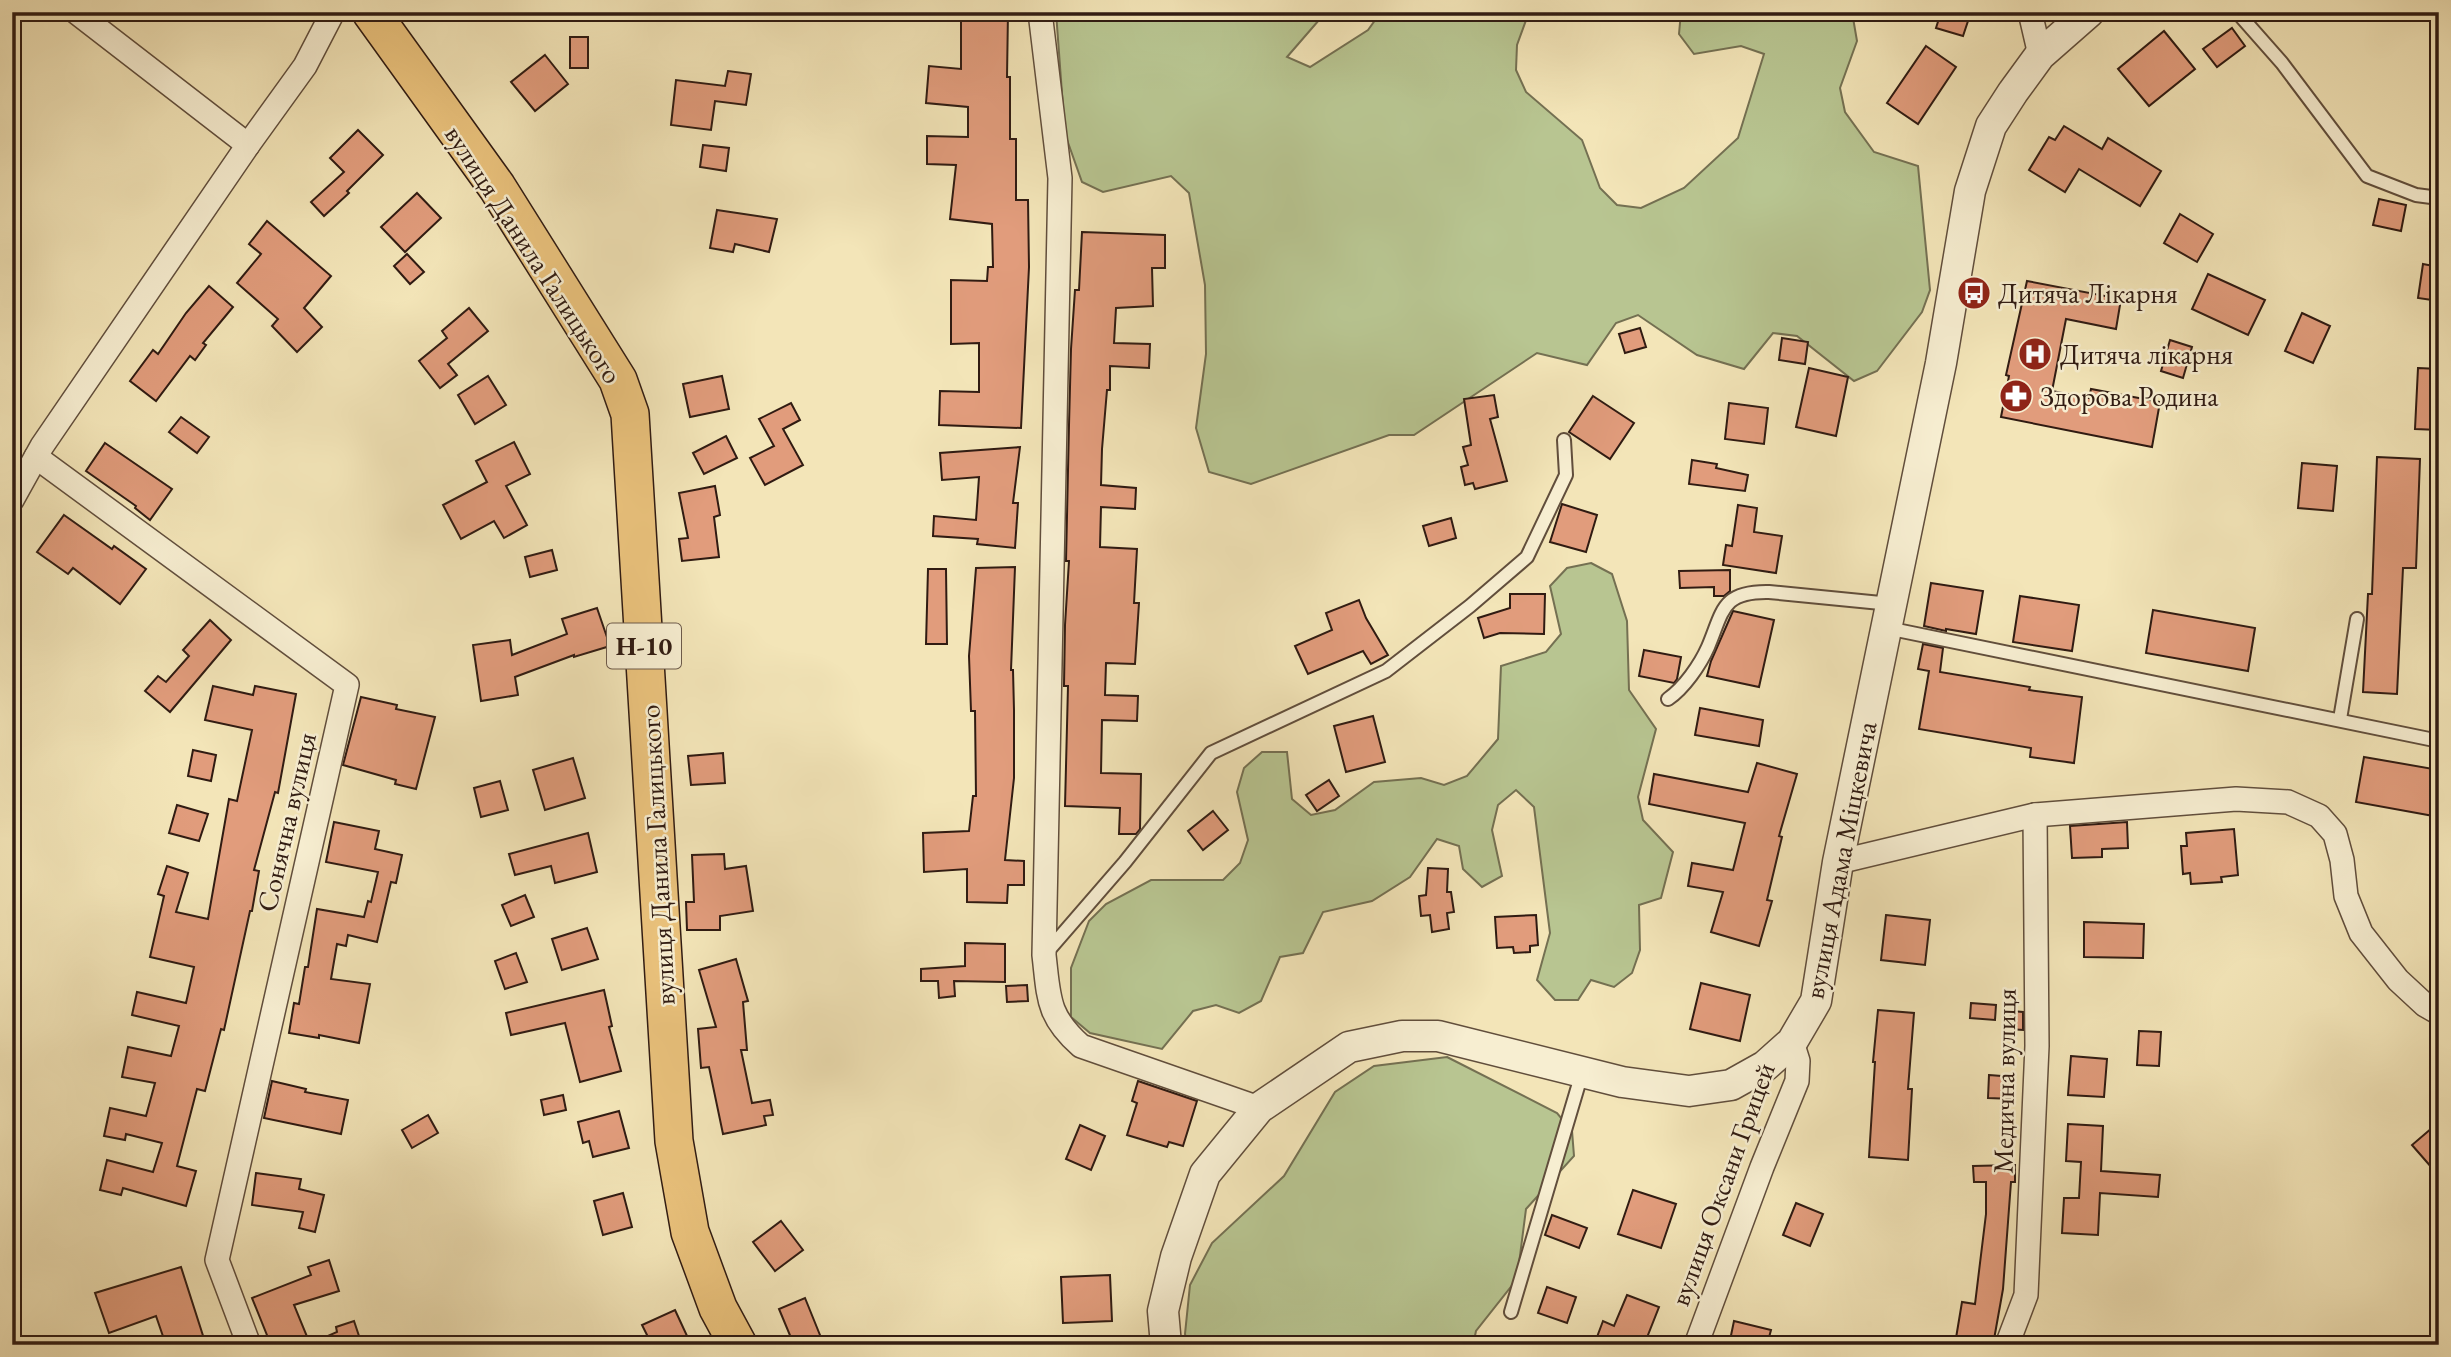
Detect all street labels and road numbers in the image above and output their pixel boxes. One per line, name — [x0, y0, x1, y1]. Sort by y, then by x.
street label: вулиця Данила Галицького — [437, 118, 631, 390]
road number: Н-10 — [607, 624, 681, 668]
street label: вулиця Данила Галицького — [631, 704, 683, 1006]
street label: вулиця Адама Міцкевича — [1795, 717, 1885, 1002]
street label: Сонячна вулиця — [248, 729, 324, 915]
street label: Медична вулиця — [1984, 988, 2024, 1174]
street label: вулиця Оксани Грицей — [1661, 1057, 1783, 1311]

